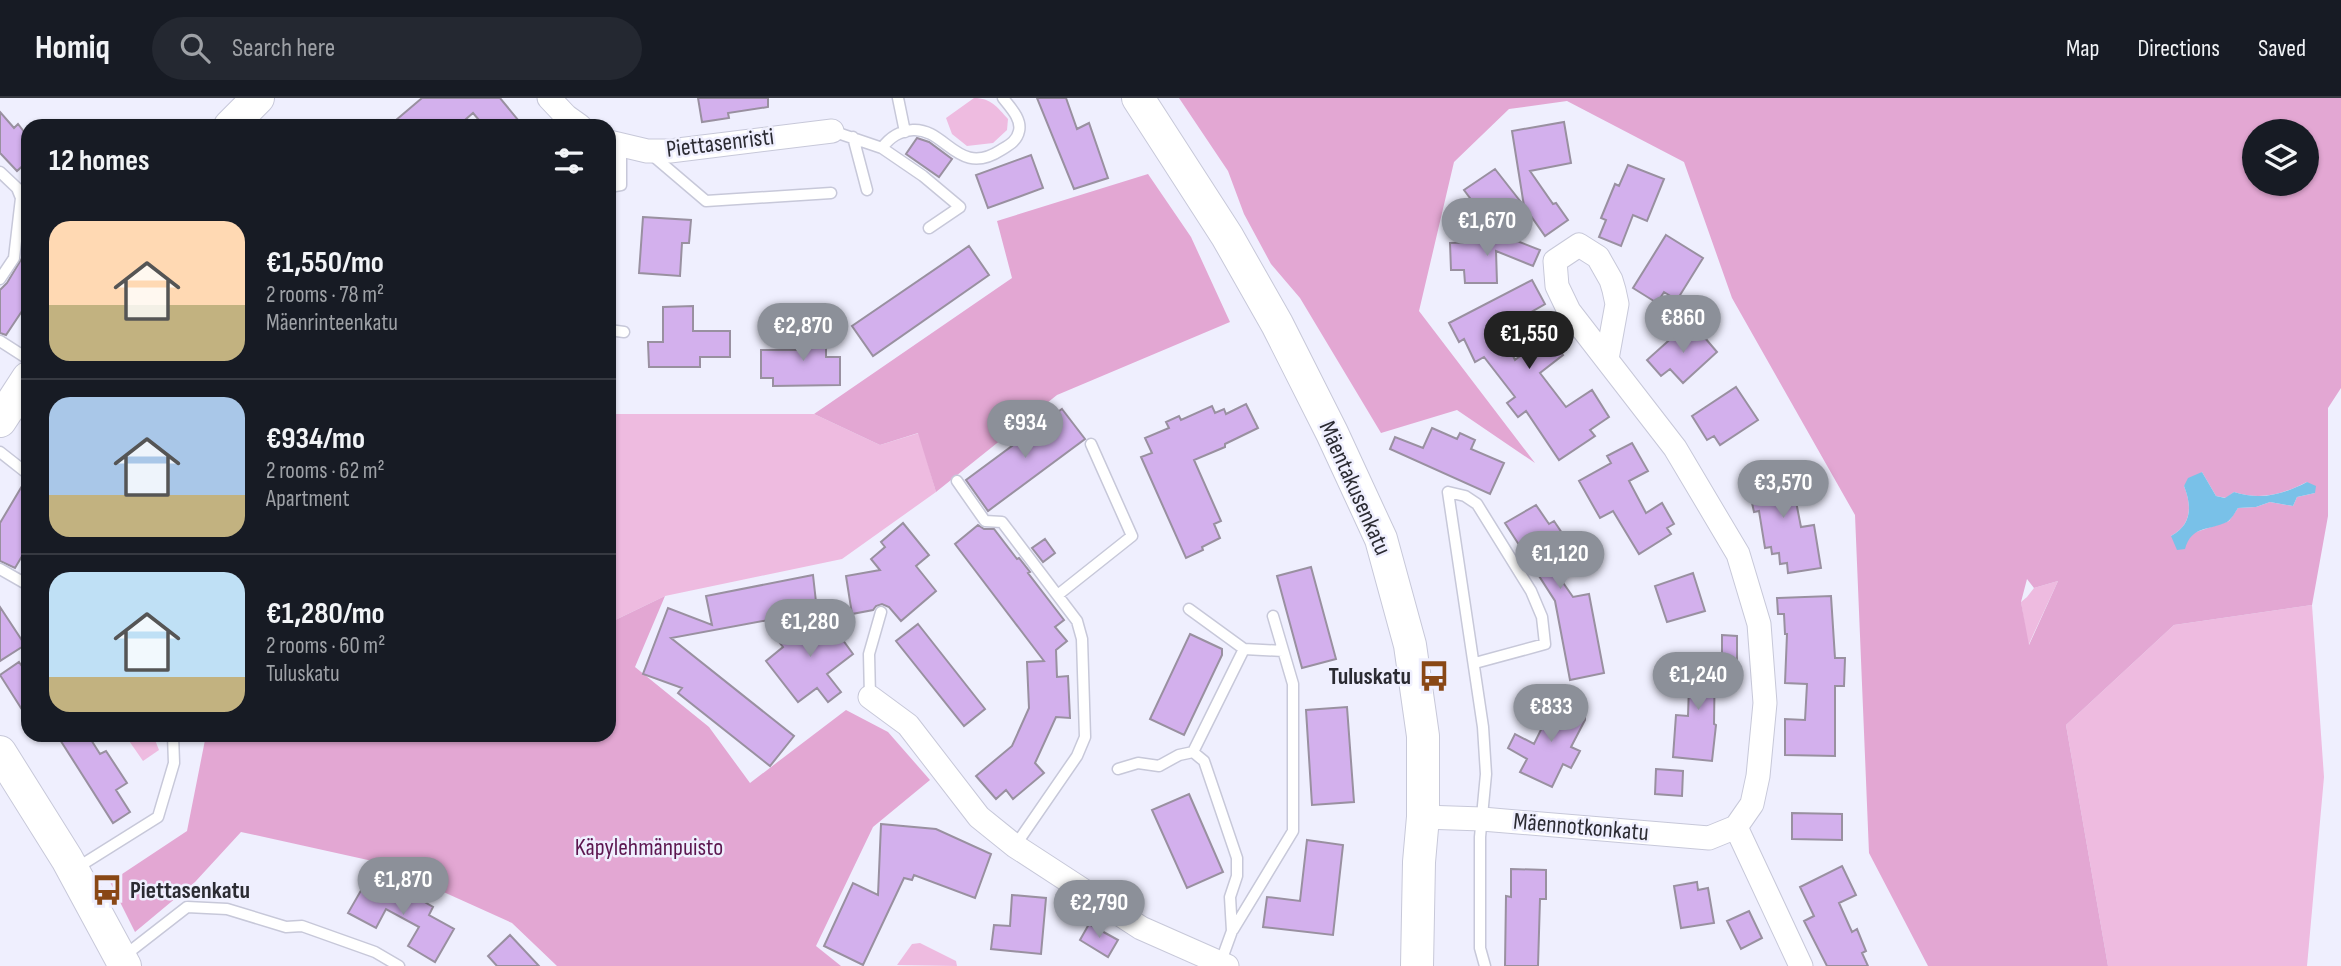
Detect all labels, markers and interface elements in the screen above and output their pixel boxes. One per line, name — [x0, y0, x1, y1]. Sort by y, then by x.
search box — [152, 17, 642, 80]
text: Homiq — [35, 28, 110, 68]
icon: search — [176, 29, 214, 67]
text: Search here — [232, 33, 335, 64]
text: Map — [2066, 34, 2099, 63]
text: Directions — [2137, 34, 2220, 63]
text: Saved — [2258, 34, 2306, 63]
map controls — [2242, 119, 2319, 196]
button: layers — [2242, 119, 2319, 196]
street label: Piettasenristi — [665, 122, 775, 164]
icon: filters — [550, 142, 588, 180]
text: 12 homes — [49, 143, 150, 179]
pin: €1,670 — [1430, 198, 1544, 258]
text: €1,670 — [1458, 207, 1516, 235]
text: €1,550/mo — [266, 245, 384, 281]
icon: home — [105, 249, 189, 333]
text: 2 rooms · 78 m² — [266, 281, 384, 309]
pin: €860 — [1642, 296, 1724, 355]
pin: €2,870 — [746, 303, 860, 363]
text: €860 — [1661, 304, 1705, 332]
text: Mäenrinteenkatu — [266, 309, 398, 337]
text: €2,870 — [773, 312, 833, 340]
pin: €1,550 — [1472, 312, 1586, 371]
text: €1,550 — [1500, 320, 1558, 348]
pin: €934 — [984, 400, 1066, 460]
text: €934 — [1003, 409, 1047, 437]
street label: Mäentakusenkatu — [1313, 417, 1397, 559]
text: €934/mo — [266, 421, 365, 457]
icon: home — [105, 425, 189, 509]
text: 2 rooms · 62 m² — [266, 457, 385, 485]
pin: €3,570 — [1726, 460, 1840, 520]
text: €3,570 — [1754, 469, 1812, 497]
text: Apartment — [266, 485, 350, 513]
pin: €1,120 — [1503, 532, 1617, 591]
text: €1,120 — [1531, 540, 1589, 568]
text: €1,280/mo — [266, 596, 385, 632]
icon: home — [105, 600, 189, 684]
pin: €1,280 — [753, 600, 867, 659]
text: €1,280 — [781, 608, 839, 636]
text: 2 rooms · 60 m² — [266, 632, 385, 660]
pin: €1,240 — [1641, 652, 1755, 712]
bus stop icon: Tuluskatu — [1417, 659, 1451, 693]
text: Tuluskatu — [266, 660, 340, 688]
text: €1,240 — [1669, 661, 1727, 689]
place label: Tuluskatu — [1329, 662, 1411, 691]
pin: €833 — [1510, 684, 1592, 744]
text: €833 — [1529, 693, 1573, 721]
street label: Mäennotkonkatu — [1512, 807, 1650, 847]
park label: Käpylehmänpuisto — [575, 833, 723, 862]
pin: €1,870 — [346, 858, 460, 917]
text: €1,870 — [374, 866, 432, 894]
bus stop icon: Piettasenkatu — [90, 873, 124, 907]
place label: Piettasenkatu — [130, 876, 250, 905]
pin: €2,790 — [1042, 880, 1156, 940]
text: €2,790 — [1070, 889, 1128, 917]

